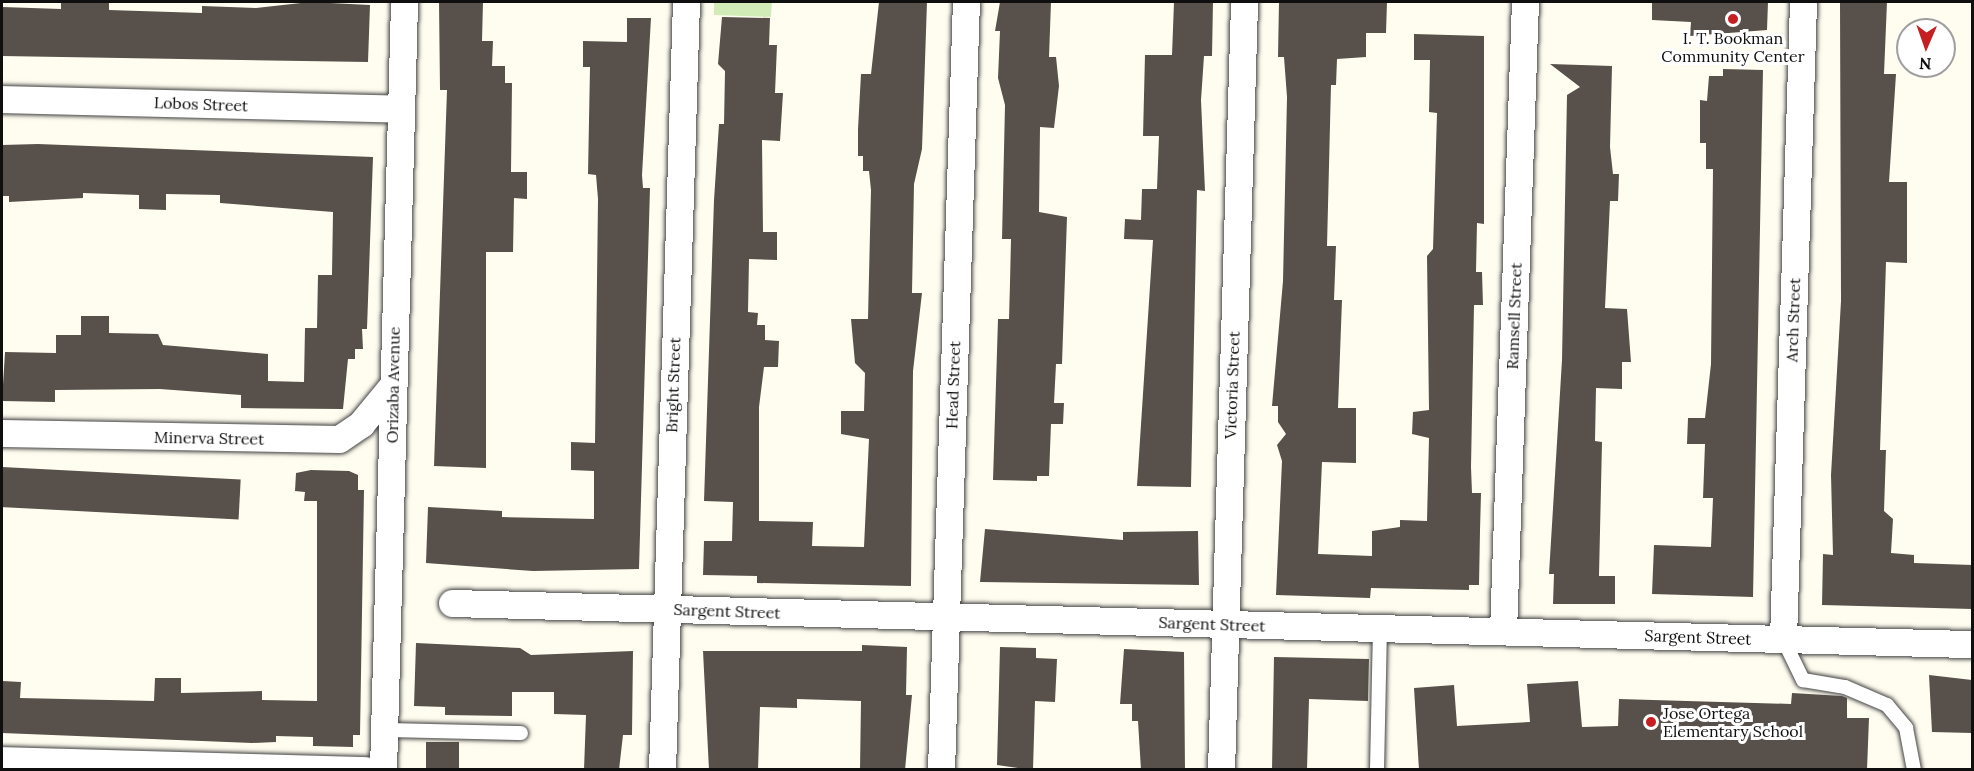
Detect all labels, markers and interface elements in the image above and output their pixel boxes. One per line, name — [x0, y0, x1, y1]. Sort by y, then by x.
marker: I. T. Bookman Community Center — [1726, 12, 1740, 26]
north arrow — [1896, 18, 1956, 78]
place label: I. T. Bookman Community Center — [1661, 28, 1805, 66]
text: N — [1919, 54, 1932, 74]
street label: Lobos Street — [154, 93, 248, 115]
street label: Ramsell Street — [1503, 262, 1525, 370]
street label: Arch Street — [1782, 277, 1804, 363]
street label: Orizaba Avenue — [382, 327, 404, 443]
street label: Victoria Street — [1221, 331, 1243, 439]
street label: Bright Street — [662, 337, 684, 433]
street label: Head Street — [942, 341, 964, 429]
street label: Minerva Street — [154, 427, 264, 449]
street label: Sargent Street — [673, 600, 781, 622]
street label: Sargent Street — [1158, 613, 1266, 635]
street label: Sargent Street — [1644, 626, 1752, 648]
place label: Jose Ortega Elementary School — [1663, 703, 1803, 741]
marker: Jose Ortega Elementary School — [1644, 715, 1658, 729]

